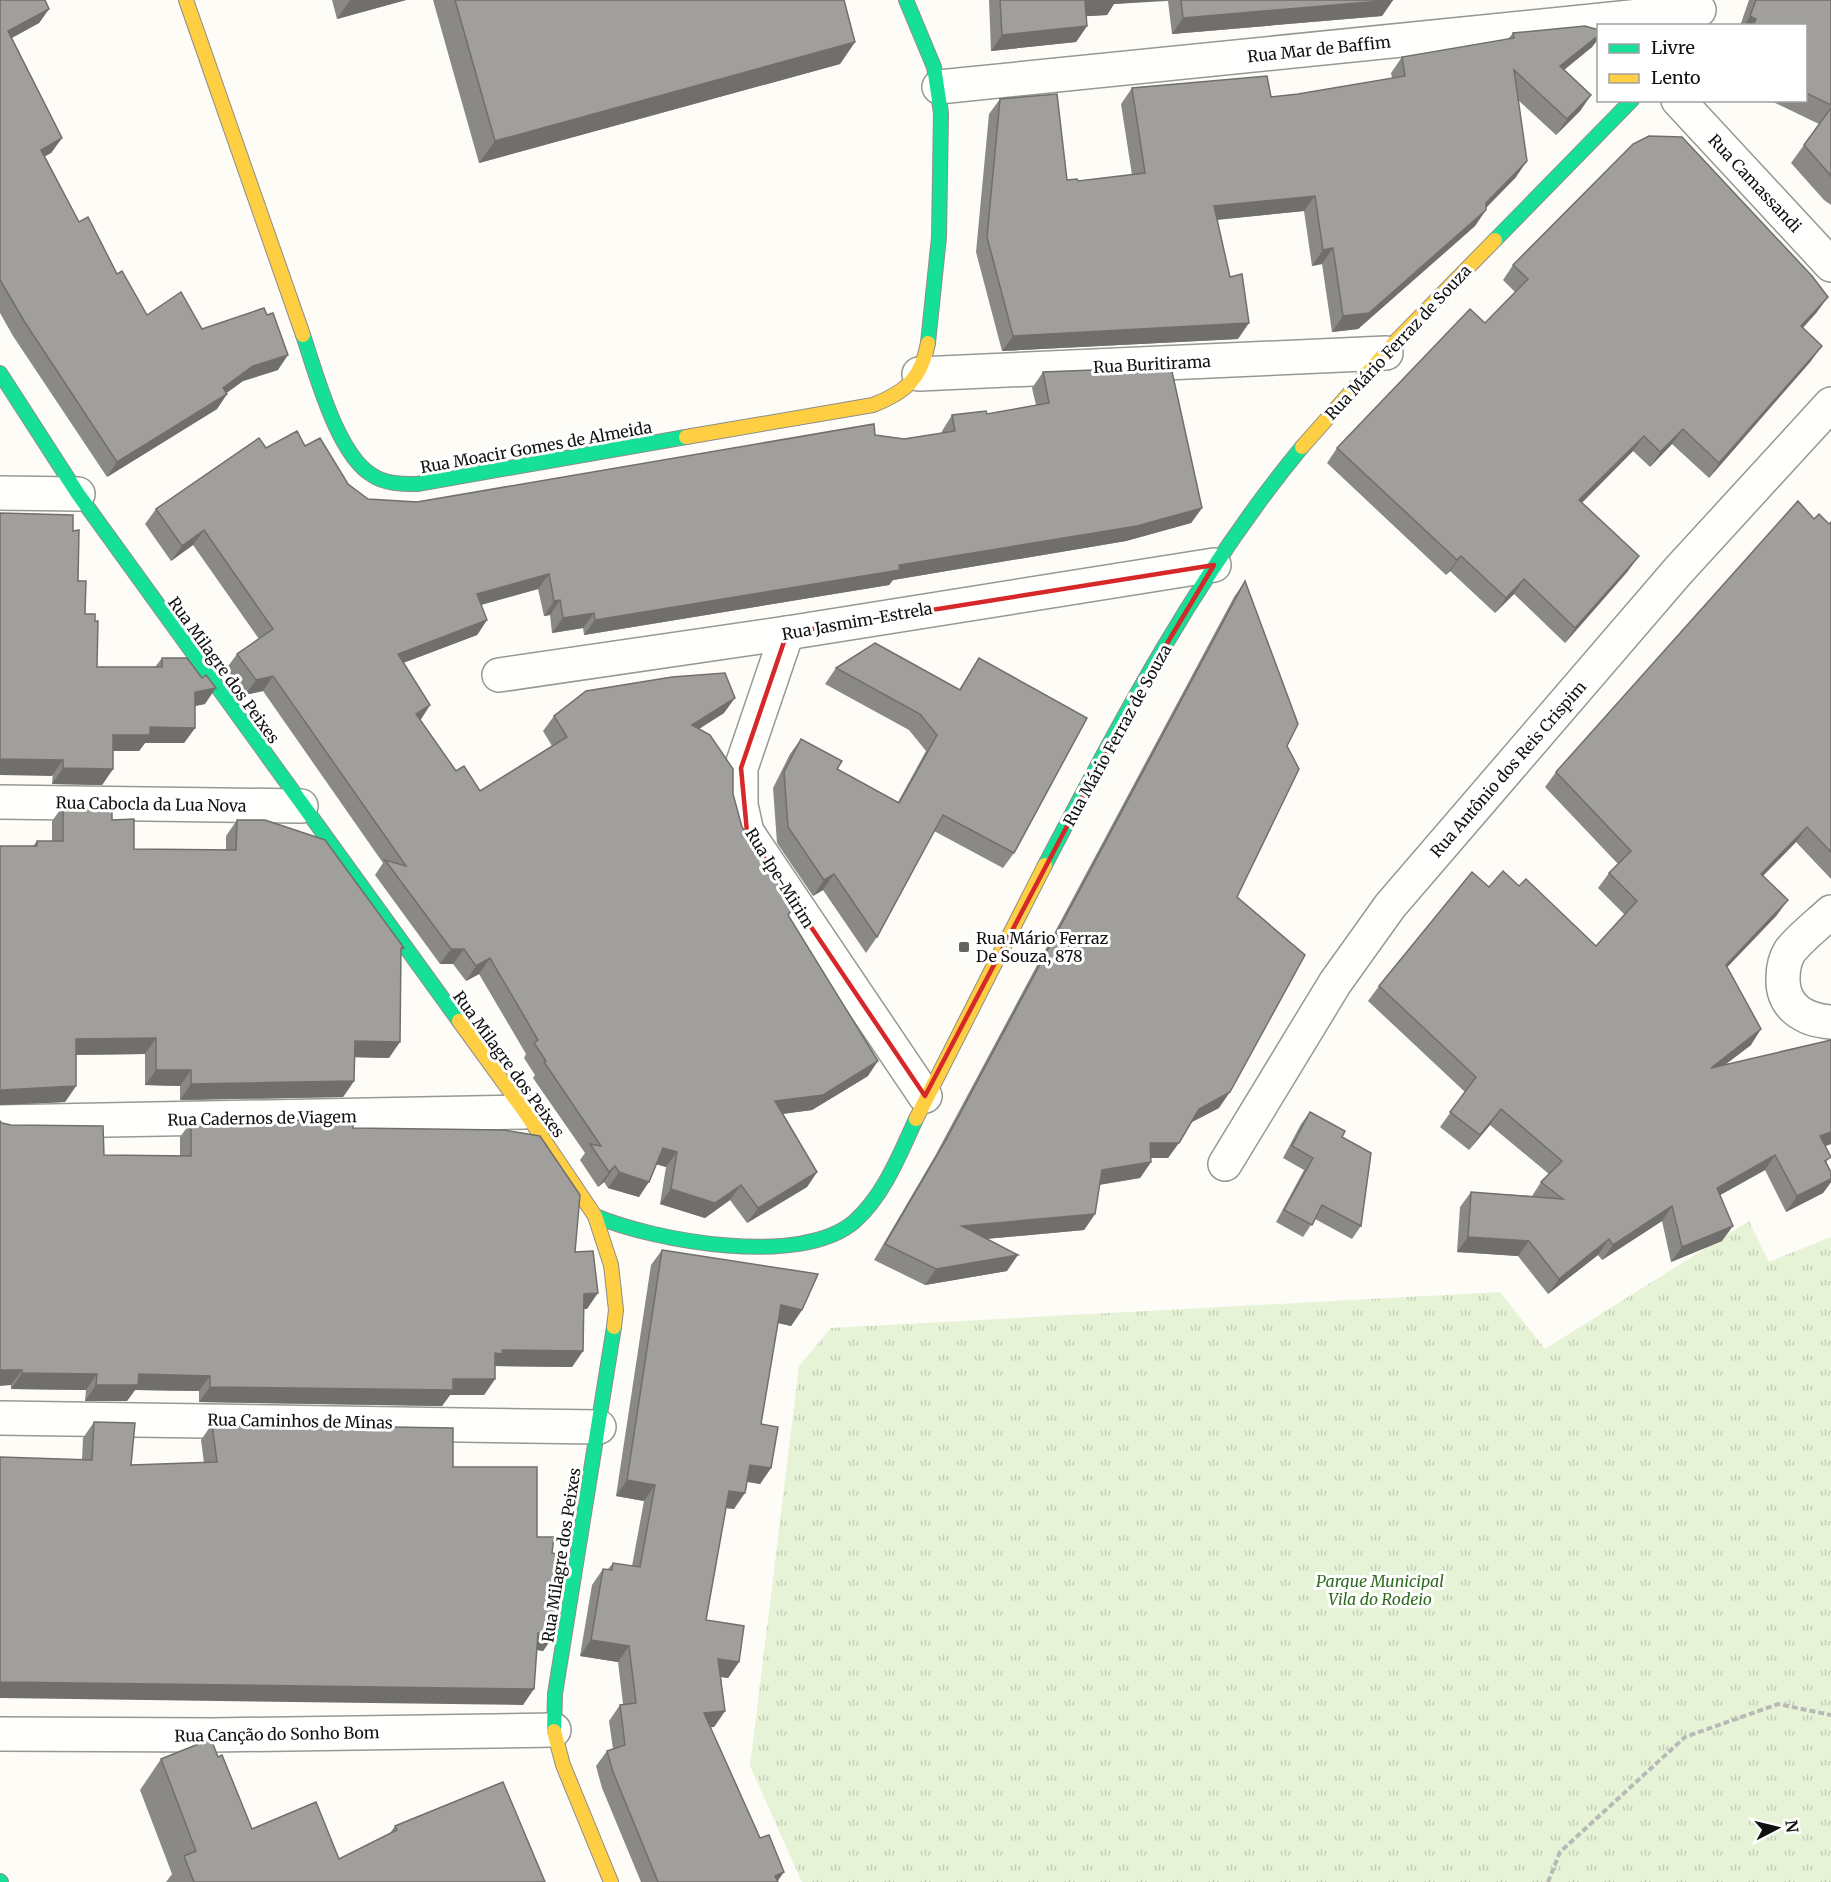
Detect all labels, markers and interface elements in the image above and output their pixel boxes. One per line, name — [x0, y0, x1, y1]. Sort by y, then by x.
legend — [1597, 24, 1807, 102]
street label: Rua Mar de Baffim — [1246, 32, 1392, 66]
text: Livre — [1651, 36, 1695, 59]
text: Lento — [1651, 66, 1701, 89]
street label: Rua Camassandi — [1704, 130, 1806, 236]
street label: Rua Mário Ferraz de Souza — [1321, 260, 1475, 424]
street label: Rua Buritirama — [1093, 351, 1212, 377]
street label: Rua Moacir Gomes de Almeida — [419, 417, 654, 477]
street label: Rua Milagre dos Peixes — [164, 593, 284, 747]
street label: Rua Jasmim-Estrela — [780, 598, 934, 644]
street label: Rua Mário Ferraz de Souza — [1059, 640, 1176, 829]
street label: Rua Antônio dos Reis Crispim — [1426, 677, 1590, 861]
street label: Rua Cabocla da Lua Nova — [55, 792, 247, 816]
street label: Rua Ipe-Mirim — [741, 824, 819, 932]
place label: Rua Mário Ferraz De Souza, 878 — [976, 928, 1109, 966]
marker: Rua Mário Ferraz De Souza, 878 — [957, 940, 971, 954]
street label: Rua Milagre dos Peixes — [449, 987, 569, 1141]
street label: Rua Cadernos de Viagem — [167, 1106, 357, 1130]
street label: Rua Caminhos de Minas — [207, 1409, 393, 1433]
street label: Rua Milagre dos Peixes — [537, 1466, 585, 1644]
park label: Parque Municipal Vila do Rodeio — [1316, 1571, 1444, 1609]
street label: Rua Canção do Sonho Bom — [174, 1722, 380, 1746]
north arrow — [1747, 1798, 1807, 1858]
text: N — [1781, 1819, 1803, 1834]

